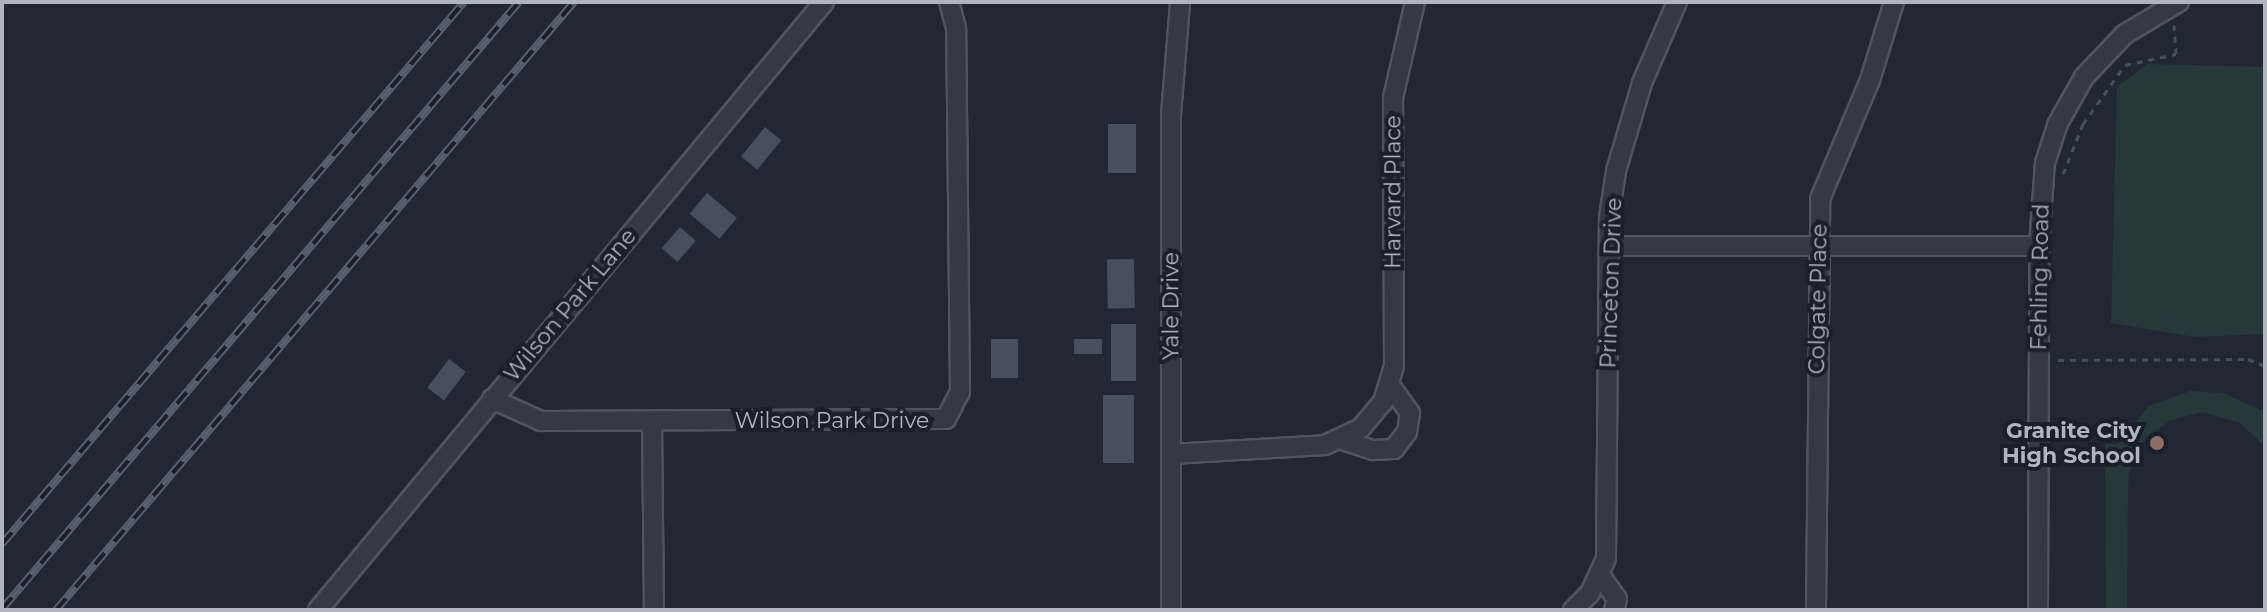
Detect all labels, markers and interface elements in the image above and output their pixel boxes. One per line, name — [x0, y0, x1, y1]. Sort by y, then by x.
street label: Harvard Place — [1380, 115, 1406, 269]
street label: Princeton Drive — [1595, 197, 1627, 369]
street label: Fehling Road — [2026, 203, 2054, 351]
street label: Wilson Park Lane — [498, 223, 642, 387]
street label: Colgate Place — [1803, 223, 1833, 375]
street label: Yale Drive — [1158, 252, 1184, 360]
street label: Wilson Park Drive — [735, 408, 929, 434]
place label: Granite City High School — [2002, 417, 2141, 468]
marker: Granite City High School — [2148, 434, 2166, 452]

